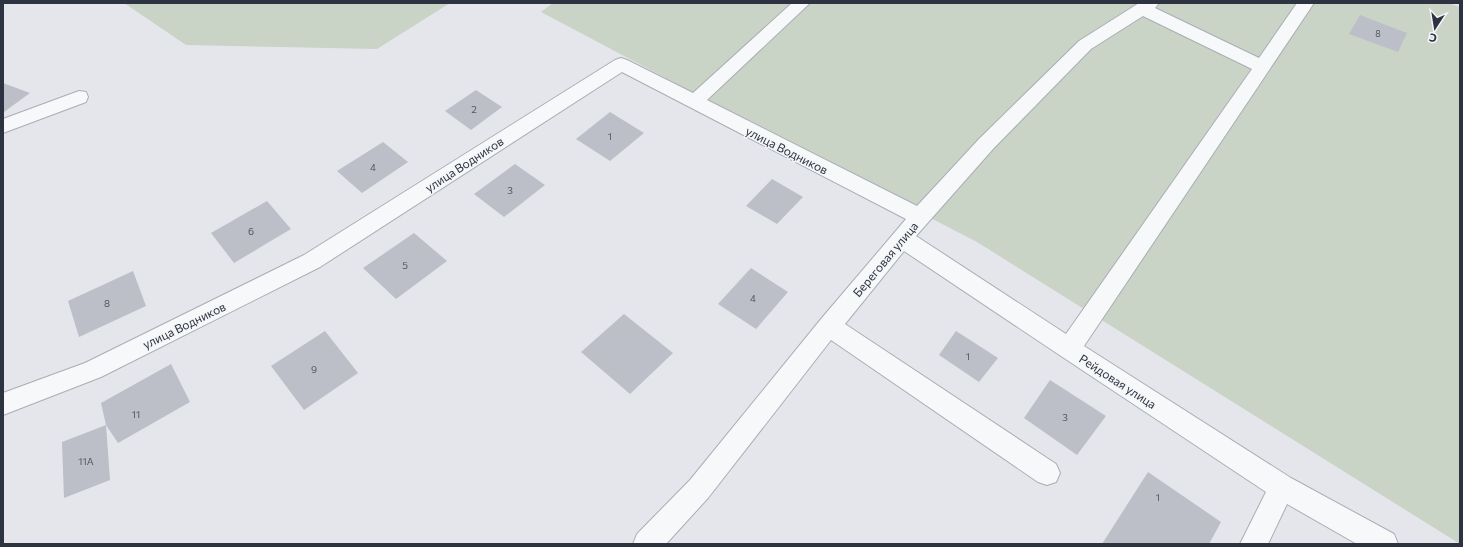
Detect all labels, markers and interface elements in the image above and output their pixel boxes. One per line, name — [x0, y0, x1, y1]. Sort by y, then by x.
north arrow — [1415, 8, 1455, 48]
house number: 8 — [1375, 28, 1381, 39]
text: С — [1427, 31, 1438, 45]
house number: 2 — [471, 103, 477, 115]
street label: улица Водников — [744, 123, 830, 177]
house number: 1 — [608, 130, 612, 142]
street label: улица Водников — [422, 134, 506, 194]
house number: 4 — [370, 161, 376, 173]
house number: 3 — [507, 184, 513, 196]
street label: Береговая улица — [850, 219, 920, 299]
house number: 6 — [248, 225, 254, 237]
house number: 5 — [402, 259, 408, 271]
house number: 4 — [750, 292, 756, 304]
house number: 8 — [104, 297, 110, 309]
street label: улица Водников — [140, 299, 228, 351]
house number: 1 — [966, 350, 970, 362]
street label: Рейдовая улица — [1077, 351, 1159, 411]
house number: 9 — [311, 363, 317, 375]
house number: 11 — [132, 408, 140, 420]
house number: 3 — [1062, 411, 1068, 423]
house number: 11А — [78, 455, 94, 467]
house number: 1 — [1156, 491, 1160, 503]

